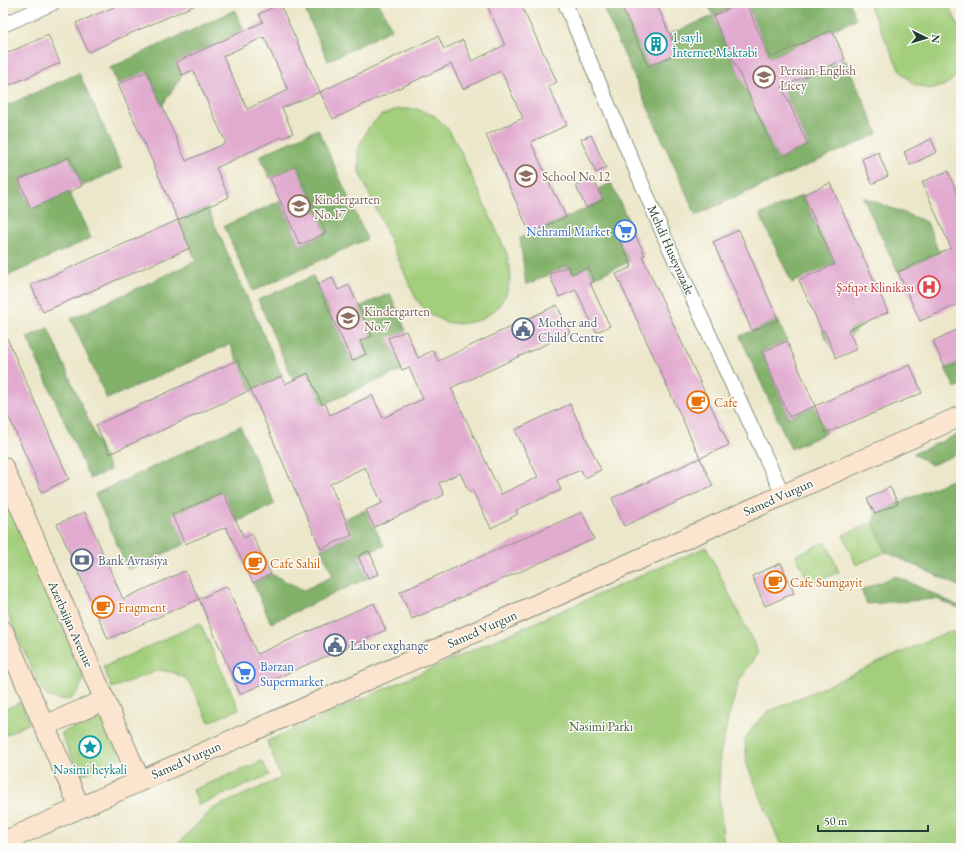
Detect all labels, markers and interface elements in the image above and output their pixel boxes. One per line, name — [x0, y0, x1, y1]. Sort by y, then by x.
north arrow — [906, 18, 946, 58]
place label: 1 saylı İnternet Məktəbi — [672, 29, 758, 61]
building icon: 1 saylı İnternet Məktəbi — [643, 31, 669, 57]
text: N — [929, 34, 943, 44]
place label: Persian-English Licey — [780, 62, 856, 94]
school or university icon: Persian-English Licey — [751, 64, 777, 90]
school or university icon: School No.12 — [513, 163, 539, 189]
place label: School No.12 — [542, 168, 611, 185]
place label: Kindergarten No.17 — [314, 191, 380, 223]
school or university icon: Kindergarten No.17 — [286, 193, 312, 219]
street label: Mehdi Huseynzade — [644, 202, 698, 298]
supermarket icon: Nehraml Market — [612, 218, 638, 244]
place label: Nehraml Market — [526, 223, 610, 240]
hospital icon: Şəfqət Klinikası — [916, 274, 942, 300]
place label: Şəfqət Klinikası — [836, 279, 914, 296]
place label: Kindergarten No.7 — [364, 303, 430, 335]
school or university icon: Kindergarten No.7 — [335, 305, 361, 331]
place label: Mother and Child Centre — [538, 314, 604, 346]
public building icon: Mother and Child Centre — [510, 316, 536, 342]
cafe icon: Cafe — [685, 389, 711, 415]
place label: Cafe — [714, 394, 737, 411]
street label: Samed Vurgun — [740, 474, 816, 520]
bank icon: Bank Avrasiya — [69, 547, 95, 573]
cafe icon: Cafe Sahil — [242, 550, 268, 576]
place label: Bank Avrasiya — [98, 552, 169, 569]
place label: Cafe Sahil — [270, 555, 320, 572]
cafe icon: Cafe Sumgayit — [762, 569, 788, 595]
place label: Cafe Sumgayit — [790, 574, 863, 591]
street label: Azerbaijan Avenue — [44, 577, 98, 670]
cafe icon: Fragment — [90, 594, 116, 620]
place label: Fragment — [118, 599, 166, 616]
street label: Samed Vurgun — [444, 606, 520, 652]
public building icon: Labor exghange — [322, 632, 348, 658]
place label: Labor exghange — [350, 637, 428, 654]
place label: Bərzan Supermarket — [260, 658, 324, 690]
supermarket icon: Bərzan Supermarket — [231, 660, 257, 686]
park label: Nəsimi Parkı — [569, 718, 633, 735]
place icon: Nəsimi heykəli — [77, 734, 103, 760]
street label: Samed Vurgun — [148, 737, 224, 783]
place label: Nəsimi heykəli — [53, 761, 127, 778]
scale bar — [818, 807, 928, 833]
text: 50 m — [824, 813, 848, 829]

